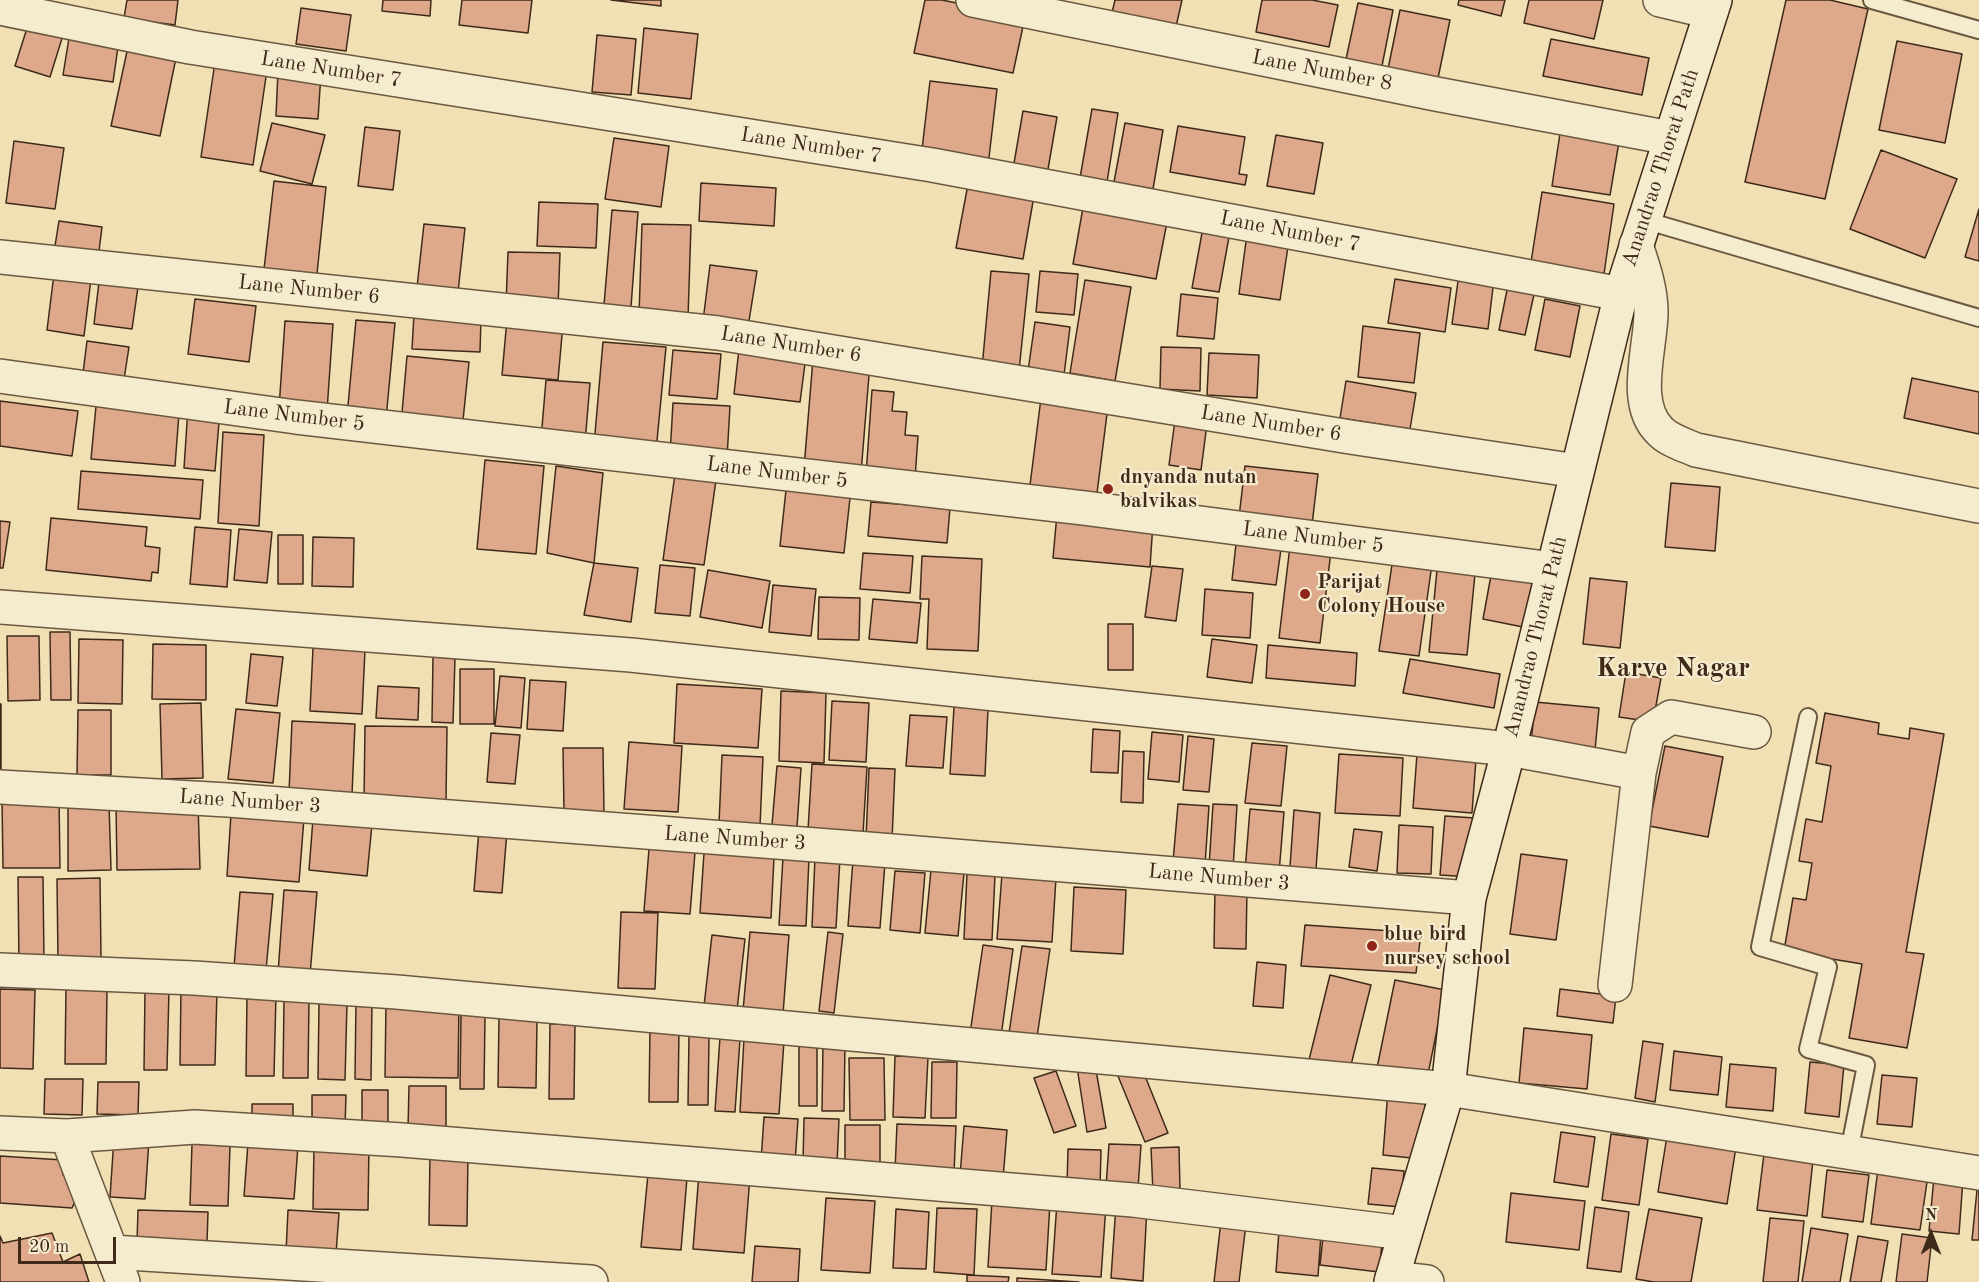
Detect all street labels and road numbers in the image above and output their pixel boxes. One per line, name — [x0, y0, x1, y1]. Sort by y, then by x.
street label: Lane Number 8 — [1250, 45, 1394, 97]
street label: Lane Number 7 — [259, 46, 403, 94]
street label: Anandrao Thorat Path — [1617, 66, 1705, 270]
street label: Lane Number 7 — [739, 122, 883, 170]
street label: Lane Number 7 — [1218, 206, 1362, 258]
street label: Lane Number 6 — [237, 270, 381, 310]
street label: Lane Number 6 — [719, 321, 863, 369]
street label: Lane Number 5 — [222, 395, 366, 437]
street label: Lane Number 6 — [1199, 400, 1343, 448]
street label: Lane Number 5 — [705, 452, 849, 494]
street label: Lane Number 5 — [1241, 517, 1385, 559]
street label: Anandrao Thorat Path — [1499, 534, 1573, 740]
street label: Lane Number 3 — [178, 784, 322, 820]
street label: Lane Number 3 — [663, 821, 807, 857]
street label: Lane Number 3 — [1147, 859, 1291, 897]

